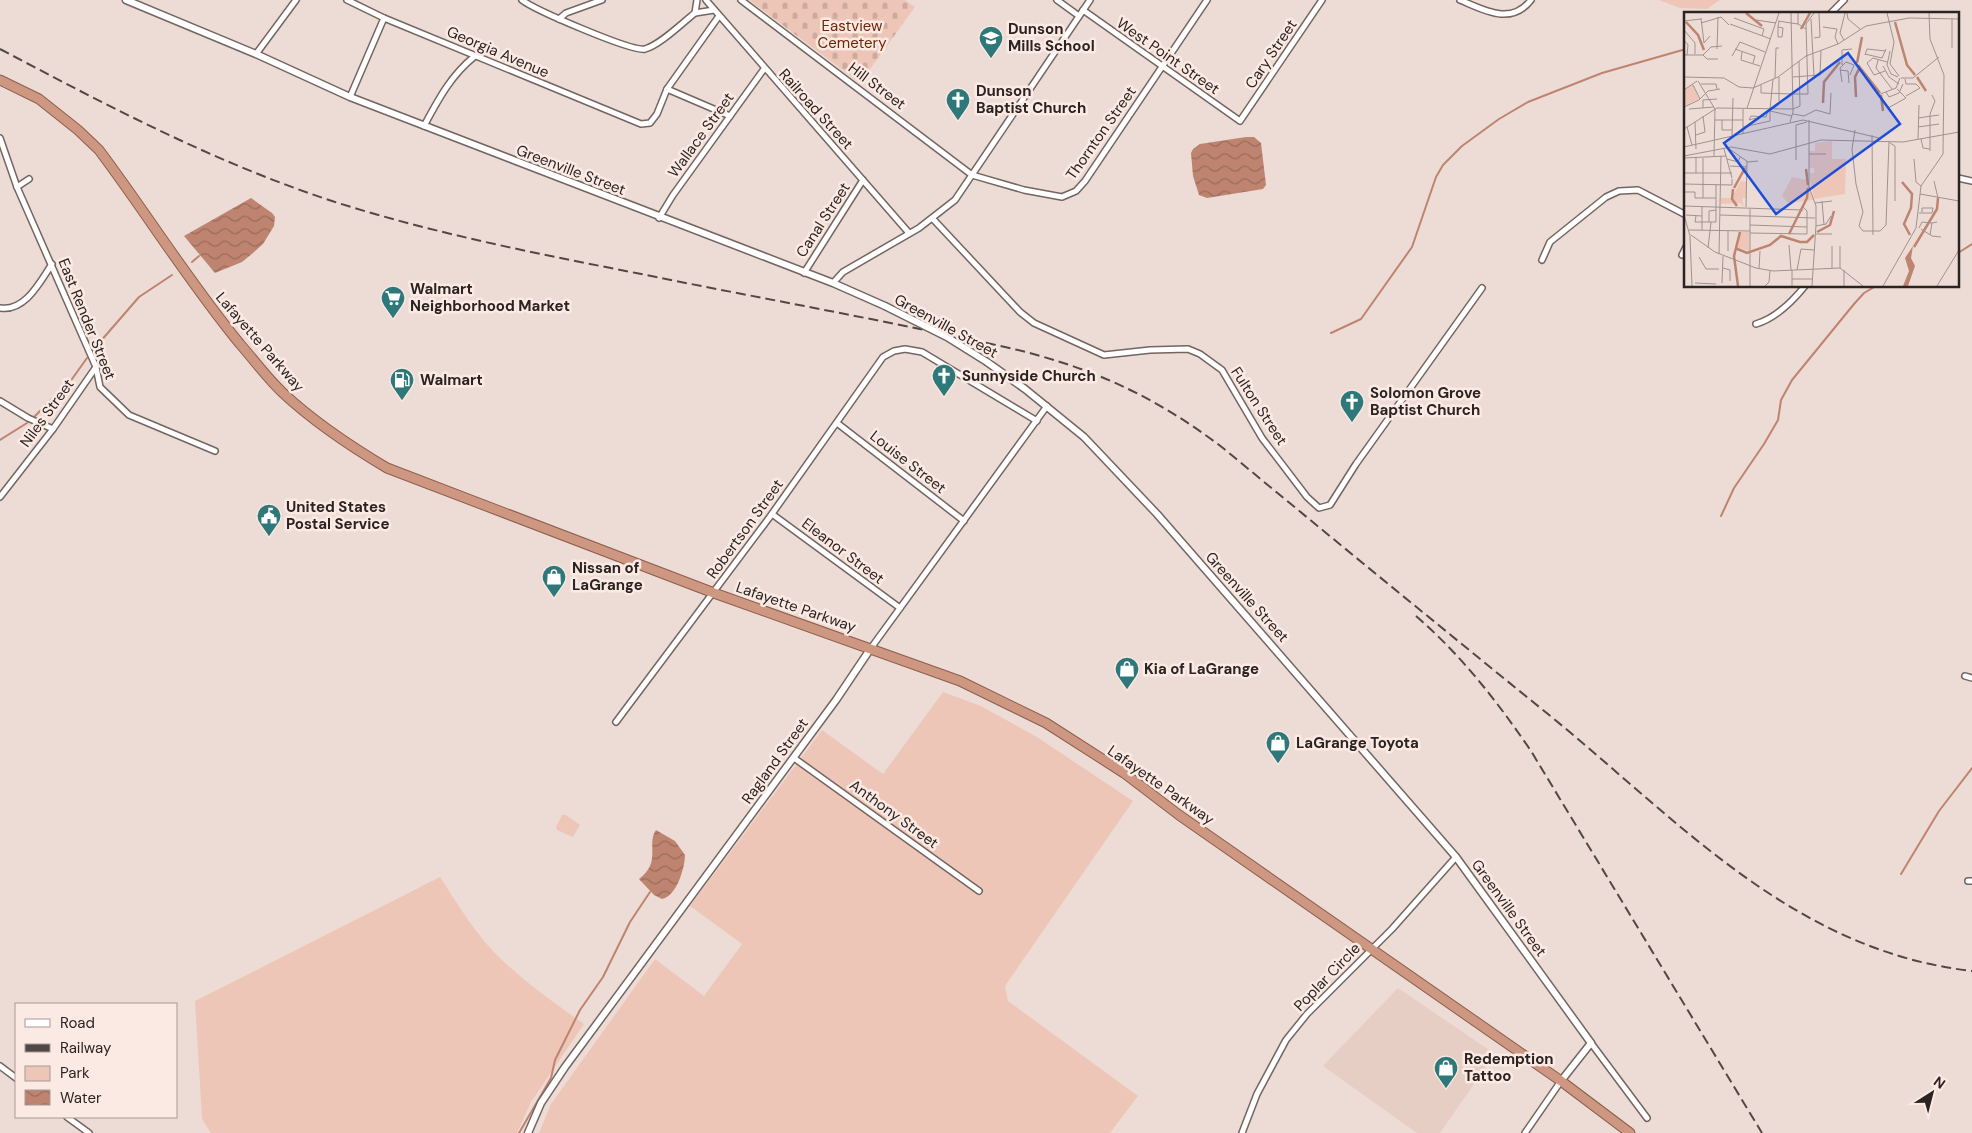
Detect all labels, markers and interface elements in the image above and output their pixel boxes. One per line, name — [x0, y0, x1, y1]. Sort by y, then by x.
inset map — [1684, 12, 1960, 288]
street label: West Point Street — [1113, 13, 1223, 99]
street label: Cary Street — [1241, 15, 1302, 92]
park label: Eastview Cemetery — [818, 16, 887, 53]
place label: Dunson Mills School — [1008, 19, 1095, 56]
street label: Georgia Avenue — [444, 21, 552, 83]
school or university icon: Dunson Mills School — [978, 25, 1004, 59]
street label: Hill Street — [844, 58, 910, 114]
street label: Railroad Street — [774, 64, 858, 154]
place label: Dunson Baptist Church — [976, 81, 1086, 118]
street label: Thornton Street — [1061, 82, 1141, 184]
church icon: Dunson Baptist Church — [945, 87, 971, 121]
street label: Wallace Street — [663, 88, 739, 181]
street label: Greenville Street — [514, 140, 629, 200]
street label: Canal Street — [791, 179, 855, 261]
street label: East Render Street — [54, 255, 121, 383]
place label: Walmart Neighborhood Market — [410, 279, 570, 316]
supermarket icon: Walmart Neighborhood Market — [380, 285, 406, 319]
street label: Lafayette Parkway — [211, 288, 309, 397]
street label: Greenville Street — [891, 289, 1001, 363]
church icon: Sunnyside Church — [931, 363, 957, 397]
street label: Fulton Street — [1226, 363, 1292, 449]
place label: Sunnyside Church — [962, 366, 1096, 386]
fuel station icon: Walmart — [389, 367, 415, 401]
place label: Walmart — [420, 370, 483, 390]
street label: Niles Street — [15, 375, 79, 451]
place label: Solomon Grove Baptist Church — [1370, 383, 1481, 420]
church icon: Solomon Grove Baptist Church — [1339, 389, 1365, 423]
street label: Louise Street — [866, 426, 950, 498]
street label: Robertson Street — [702, 475, 788, 583]
place label: United States Postal Service — [286, 497, 390, 534]
public building icon: United States Postal Service — [256, 503, 282, 537]
street label: Eleanor Street — [798, 514, 888, 589]
street label: Greenville Street — [1201, 547, 1293, 647]
place label: Nissan of LaGrange — [572, 558, 643, 595]
shop icon: Nissan of LaGrange — [541, 564, 567, 598]
street label: Lafayette Parkway — [733, 577, 859, 637]
shop icon: Kia of LaGrange — [1114, 656, 1140, 690]
place label: Kia of LaGrange — [1144, 659, 1259, 679]
street label: Ragland Street — [737, 714, 813, 808]
shop icon: LaGrange Toyota — [1265, 730, 1291, 764]
place label: LaGrange Toyota — [1296, 733, 1419, 753]
street label: Lafayette Parkway — [1104, 741, 1219, 830]
street label: Anthony Street — [846, 775, 943, 853]
street label: Greenville Street — [1467, 855, 1551, 961]
street label: Poplar Circle — [1289, 939, 1365, 1015]
legend — [15, 1003, 178, 1118]
text: Road — [60, 1013, 95, 1033]
text: Railway — [60, 1038, 112, 1058]
place label: Redemption Tattoo — [1464, 1049, 1554, 1086]
shop icon: Redemption Tattoo — [1433, 1055, 1459, 1089]
text: Park — [60, 1063, 90, 1083]
north arrow — [1907, 1068, 1957, 1118]
text: N — [1930, 1072, 1949, 1093]
text: Water — [60, 1088, 102, 1108]

